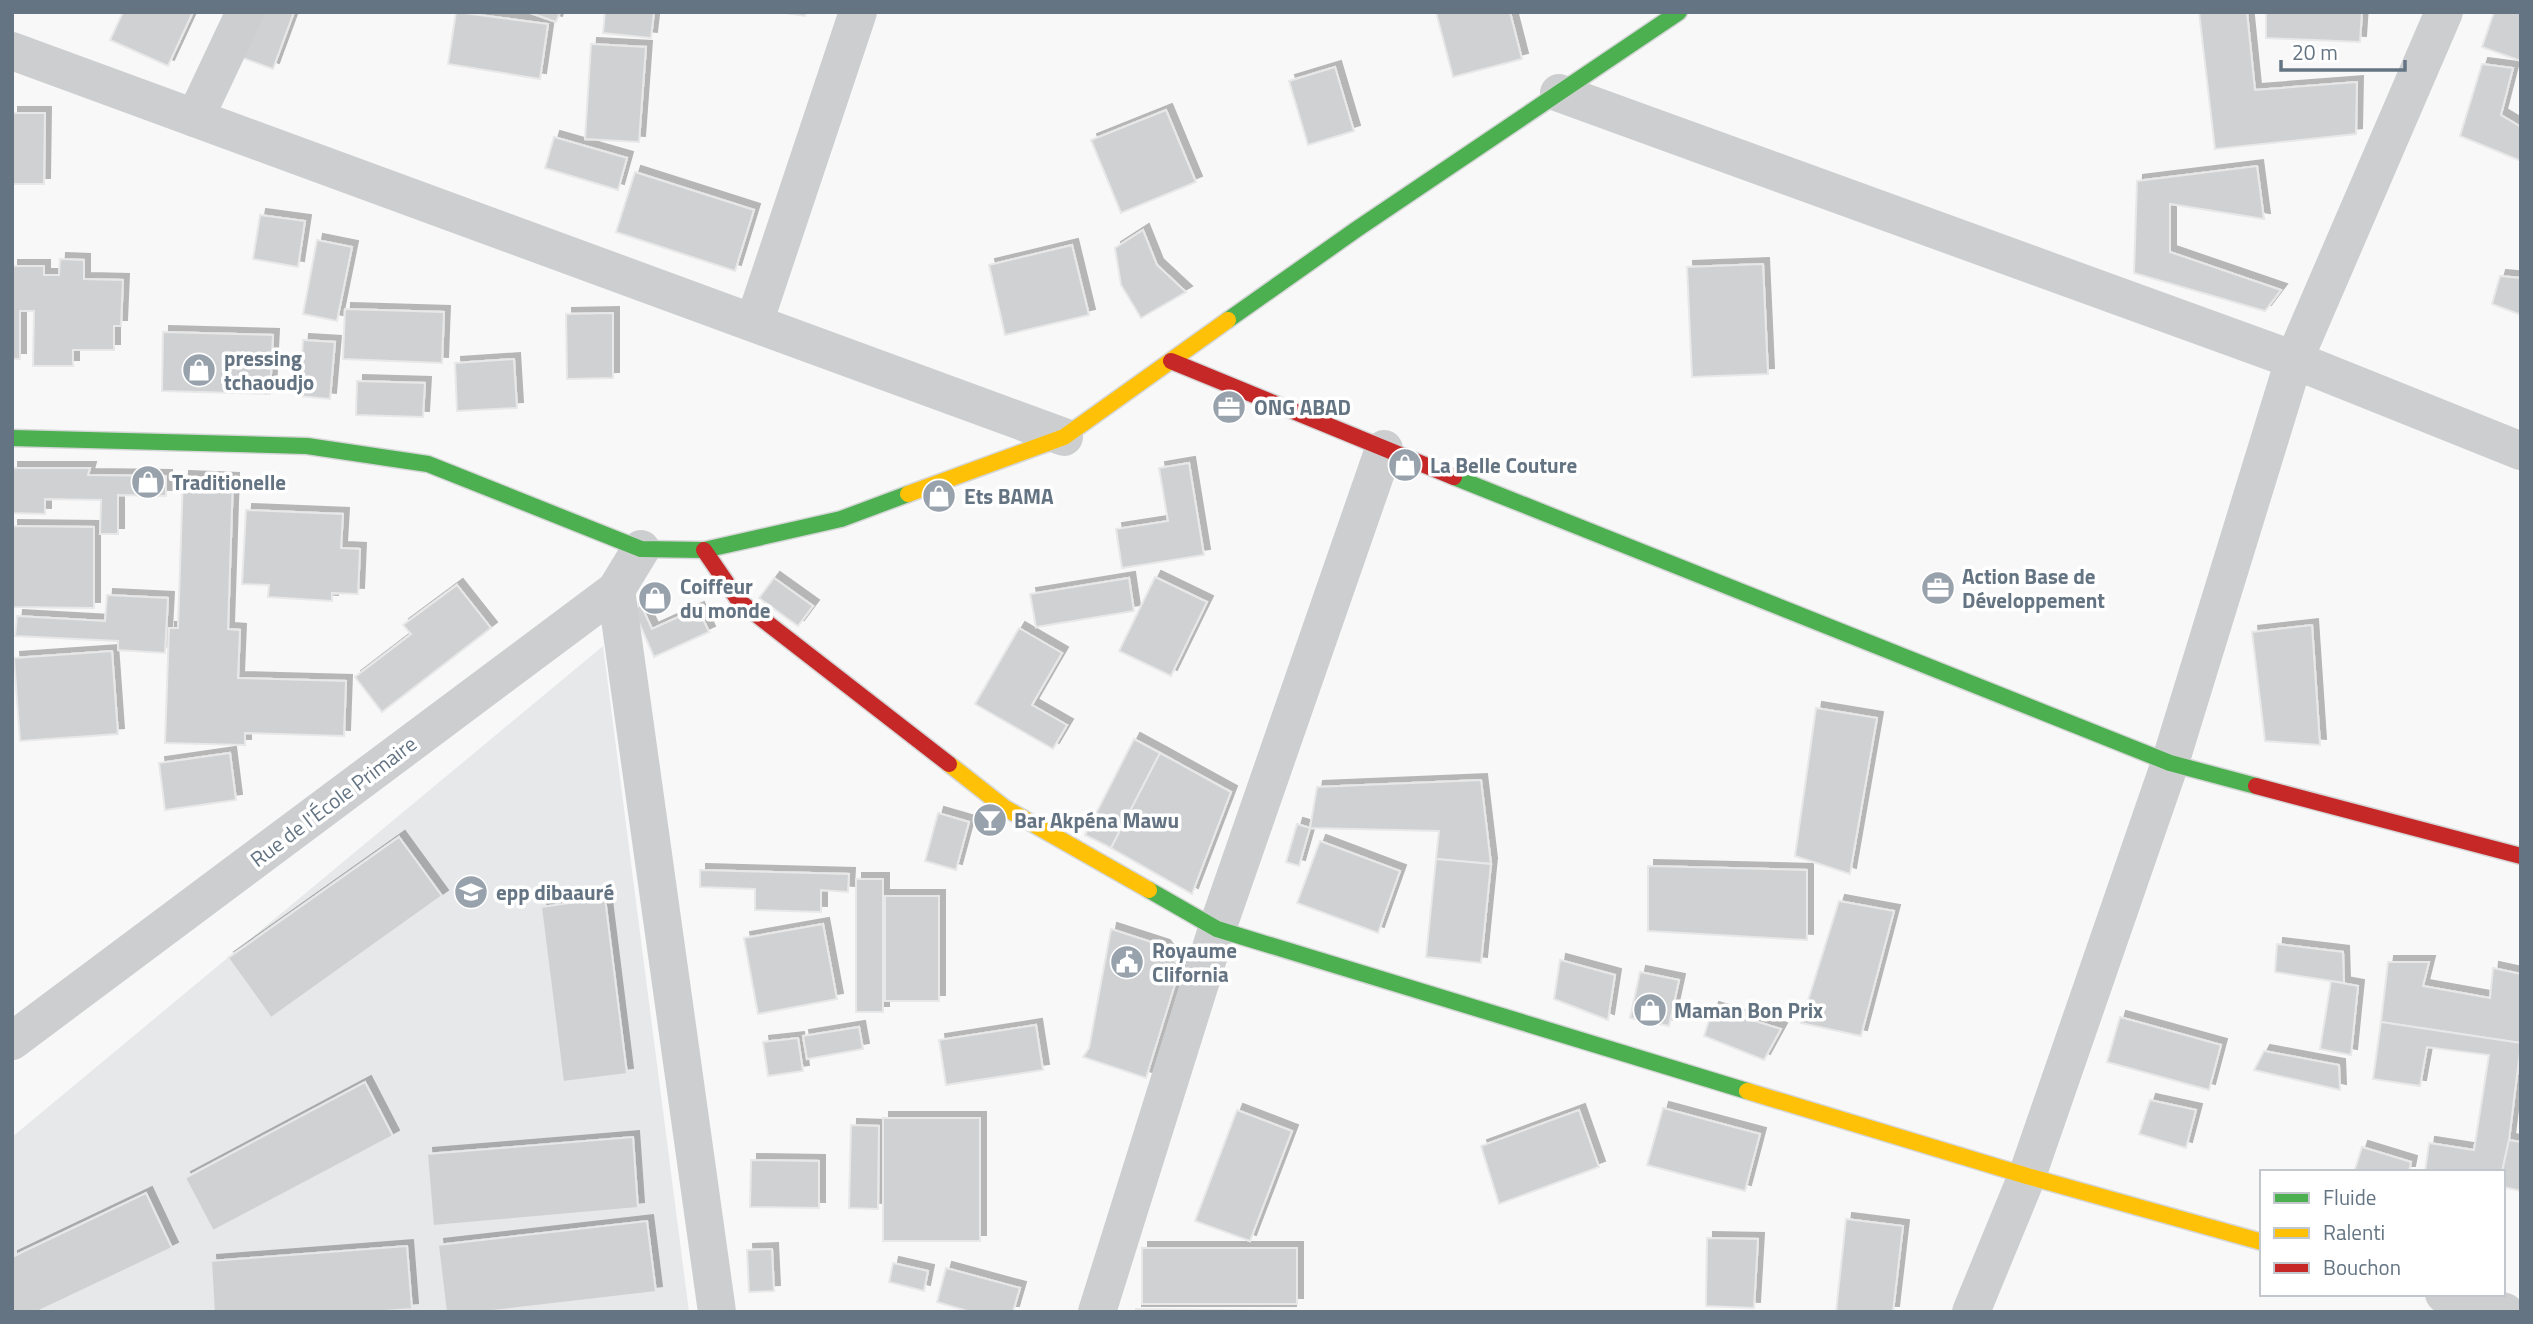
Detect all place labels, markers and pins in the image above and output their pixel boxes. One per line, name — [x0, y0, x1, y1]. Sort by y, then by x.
place label: pressing tchaoudjo — [224, 342, 314, 398]
shop icon: pressing tchaoudjo — [180, 351, 218, 389]
office icon: ONG ABAD — [1210, 388, 1248, 426]
place label: ONG ABAD — [1254, 391, 1351, 423]
shop icon: La Belle Couture — [1386, 446, 1424, 484]
place label: La Belle Couture — [1430, 449, 1577, 481]
shop icon: Traditionelle — [129, 463, 167, 501]
place label: Traditionelle — [172, 466, 286, 498]
shop icon: Ets BAMA — [920, 477, 958, 515]
place label: Ets BAMA — [964, 480, 1054, 512]
place label: Action Base de Développement — [1962, 560, 2105, 616]
office icon: Action Base de Développement — [1919, 569, 1957, 607]
place label: Coiffeur du monde — [680, 570, 770, 626]
shop icon: Coiffeur du monde — [636, 579, 674, 617]
bar icon: Bar Akpéna Mawu — [971, 801, 1009, 839]
place label: Bar Akpéna Mawu — [1014, 804, 1179, 836]
school or university icon: epp dibaauré — [452, 873, 490, 911]
place label: epp dibaauré — [496, 876, 614, 908]
place label: Royaume Clifornia — [1152, 934, 1237, 990]
public building icon: Royaume Clifornia — [1108, 943, 1146, 981]
shop icon: Maman Bon Prix — [1631, 991, 1669, 1029]
place label: Maman Bon Prix — [1674, 994, 1823, 1026]

